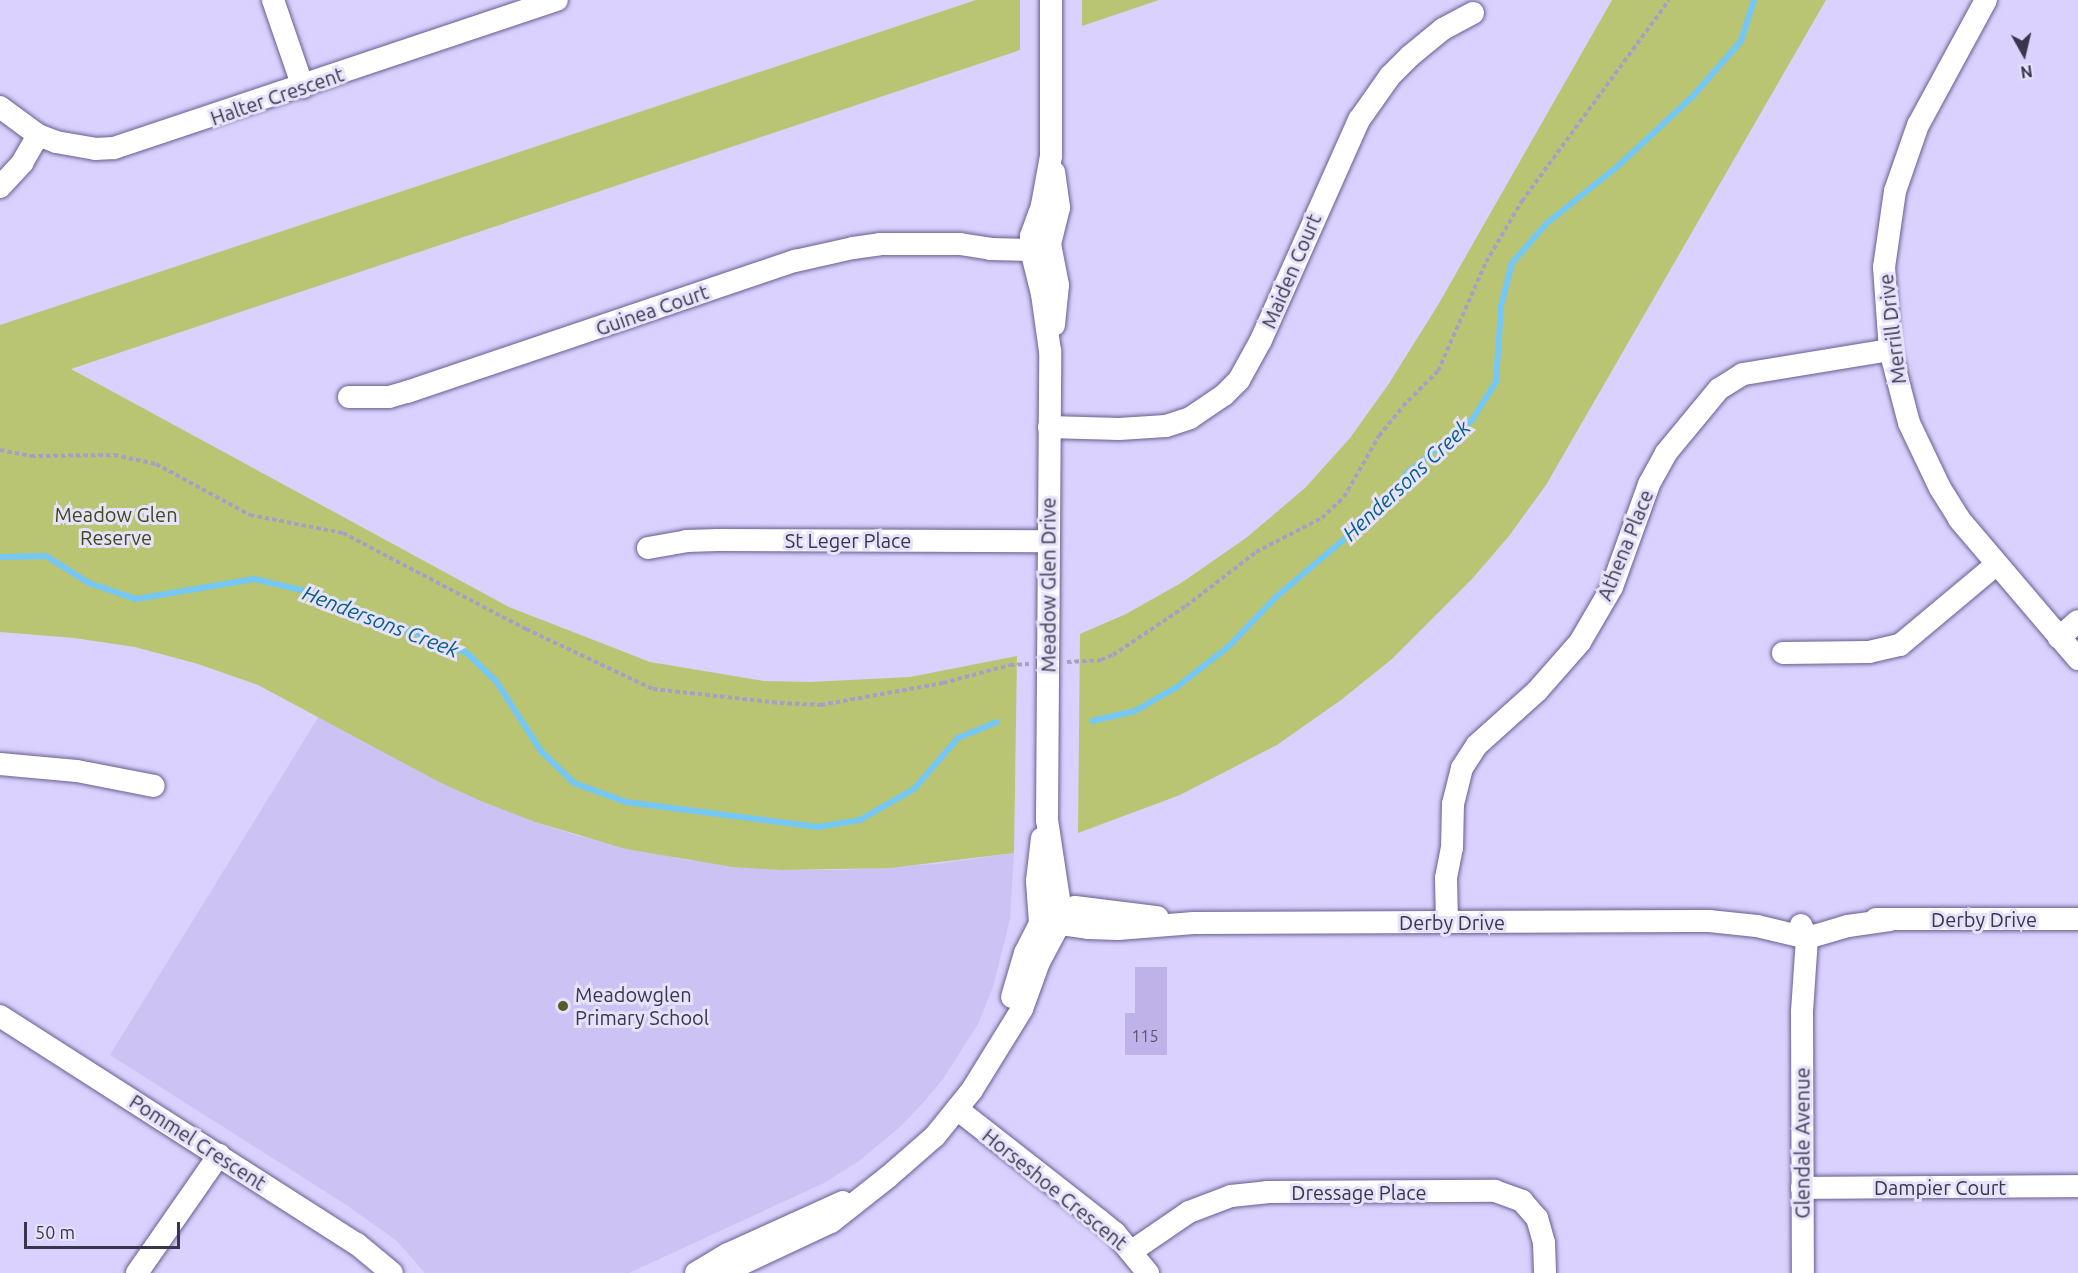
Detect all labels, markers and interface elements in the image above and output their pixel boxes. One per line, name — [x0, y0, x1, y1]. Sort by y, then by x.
north arrow — [1994, 24, 2054, 84]
street label: Halter Crescent — [207, 62, 347, 130]
text: N — [2019, 62, 2034, 82]
street label: Maiden Court — [1256, 210, 1326, 332]
street label: Merrill Drive — [1873, 273, 1911, 385]
street label: Guinea Court — [592, 280, 712, 340]
water label: Hendersons Creek — [1337, 414, 1475, 546]
street label: Athena Place — [1592, 486, 1658, 604]
street label: Meadow Glen Drive — [1036, 498, 1060, 672]
park label: Meadow Glen Reserve — [54, 503, 178, 550]
street label: St Leger Place — [785, 528, 911, 552]
water label: Hendersons Creek — [299, 580, 463, 662]
street label: Derby Drive — [1931, 907, 2037, 931]
street label: Derby Drive — [1399, 910, 1505, 934]
place label: Meadowglen Primary School — [575, 982, 709, 1029]
marker: Meadowglen Primary School — [556, 999, 570, 1013]
house number: 115 — [1131, 1026, 1159, 1046]
street label: Glendale Avenue — [1790, 1067, 1814, 1219]
street label: Pommel Crescent — [125, 1089, 271, 1195]
street label: Horseshoe Crescent — [978, 1123, 1132, 1255]
street label: Dampier Court — [1874, 1175, 2006, 1199]
street label: Dressage Place — [1291, 1180, 1427, 1204]
scale bar — [27, 1210, 183, 1248]
text: 50 m — [35, 1222, 75, 1242]

